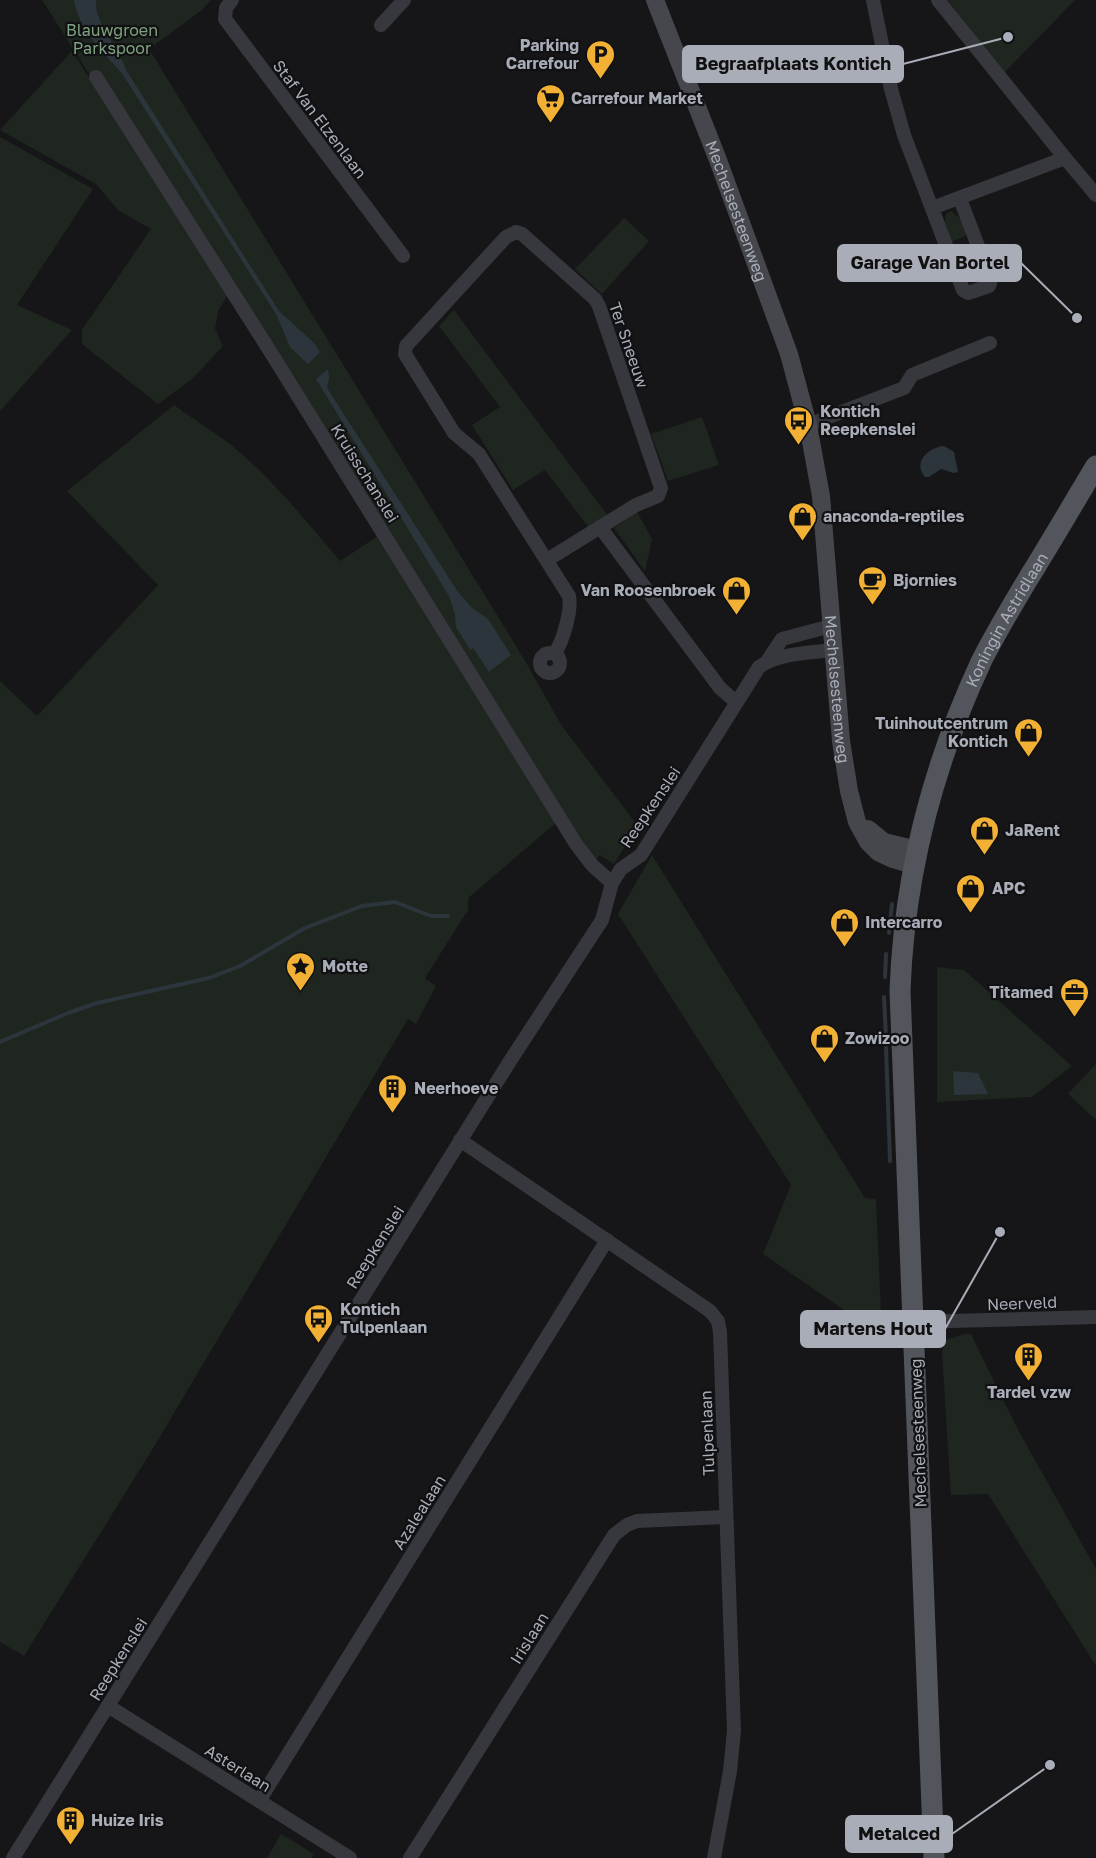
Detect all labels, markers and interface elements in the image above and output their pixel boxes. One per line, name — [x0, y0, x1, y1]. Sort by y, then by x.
park label: Blauwgroen Parkspoor — [66, 20, 158, 58]
place label: Parking Carrefour — [506, 35, 579, 73]
parking icon: Parking Carrefour — [584, 38, 616, 80]
callout: Begraafplaats Kontich — [683, 46, 903, 82]
text: Begraafplaats Kontich — [695, 52, 891, 74]
street label: Staf Van Elzenlaan — [269, 56, 371, 182]
supermarket icon: Carrefour Market — [534, 82, 566, 124]
place label: Carrefour Market — [571, 88, 703, 108]
street label: Mechelsesteenweg — [701, 137, 772, 284]
callout: Garage Van Bortel — [838, 245, 1021, 281]
text: Garage Van Bortel — [850, 251, 1010, 273]
street label: Ter Sneeuw — [605, 300, 653, 391]
place label: Kontich Reepkenslei — [820, 401, 916, 439]
bus stop icon: Kontich Reepkenslei — [783, 404, 815, 446]
street label: Kruisschanslei — [327, 420, 403, 526]
shop icon: anaconda-reptiles — [786, 500, 818, 542]
place label: anaconda-reptiles — [823, 506, 965, 526]
street label: Koningin Astridlaan — [961, 549, 1052, 690]
cafe icon: Bjornies — [856, 564, 888, 606]
place label: Bjornies — [893, 570, 957, 590]
shop icon: Van Roosenbroek — [721, 574, 753, 616]
place label: Van Roosenbroek — [580, 580, 717, 600]
street label: Mechelsesteenweg — [821, 614, 854, 765]
place label: Tuinhoutcentrum Kontich — [875, 713, 1008, 751]
shop icon: Tuinhoutcentrum Kontich — [1013, 716, 1045, 758]
street label: Reepkenslei — [615, 762, 685, 852]
shop icon: JaRent — [968, 814, 1000, 856]
place label: JaRent — [1005, 820, 1060, 840]
shop icon: APC — [955, 872, 987, 914]
place label: APC — [992, 878, 1025, 898]
shop icon: Intercarro — [828, 906, 860, 948]
place label: Intercarro — [865, 912, 943, 932]
place icon: Motte — [285, 950, 317, 992]
place label: Motte — [322, 956, 368, 976]
office icon: Titamed — [1058, 976, 1090, 1018]
place label: Titamed — [989, 982, 1053, 1002]
shop icon: Zowizoo — [808, 1022, 840, 1064]
place label: Zowizoo — [845, 1028, 910, 1048]
building icon: Neerhoeve — [377, 1072, 409, 1114]
place label: Neerhoeve — [414, 1078, 498, 1098]
street label: Reepkenslei — [342, 1202, 408, 1292]
street label: Neerveld — [987, 1292, 1057, 1314]
place label: Kontich Tulpenlaan — [340, 1299, 427, 1337]
bus stop icon: Kontich Tulpenlaan — [303, 1302, 335, 1344]
callout: Martens Hout — [801, 1311, 945, 1347]
text: Martens Hout — [813, 1317, 933, 1339]
building icon: Tardel vzw — [1013, 1340, 1045, 1382]
street label: Mechelsesteenweg — [905, 1358, 931, 1508]
place label: Tardel vzw — [987, 1382, 1072, 1402]
street label: Tulpenlaan — [696, 1390, 718, 1476]
street label: Azalealaan — [388, 1471, 450, 1553]
street label: Irislaan — [505, 1608, 553, 1668]
street label: Reepkenslei — [85, 1614, 151, 1704]
street label: Asterlaan — [201, 1740, 275, 1796]
building icon: Huize Iris — [54, 1804, 86, 1846]
place label: Huize Iris — [91, 1810, 164, 1830]
callout: Metalced — [846, 1816, 952, 1852]
text: Metalced — [858, 1822, 940, 1844]

